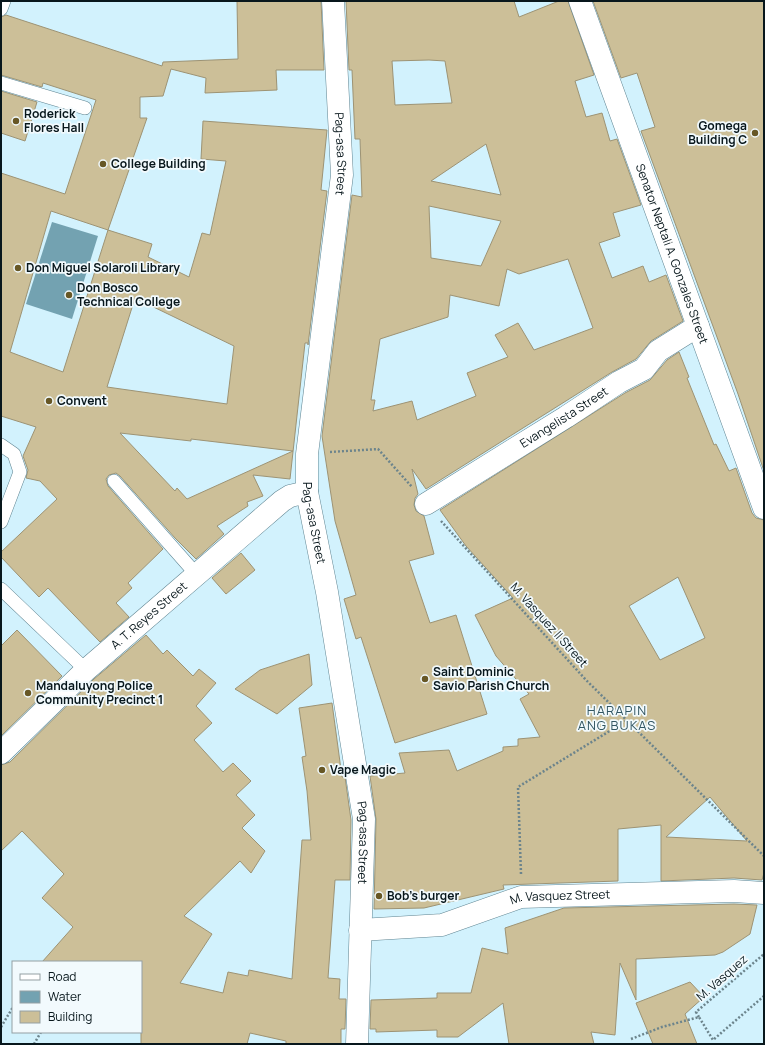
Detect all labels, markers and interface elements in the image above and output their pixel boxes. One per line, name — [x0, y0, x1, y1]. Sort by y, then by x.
place label: Roderick Flores Hall — [24, 105, 84, 136]
street label: Pag-asa Street — [331, 112, 351, 196]
marker: Roderick Flores Hall — [11, 116, 21, 126]
place label: Gomega Building C — [688, 117, 747, 148]
marker: Gomega Building C — [750, 128, 760, 138]
place label: College Building — [111, 155, 206, 172]
marker: College Building — [98, 159, 108, 169]
street label: Senator Neptali A. Gonzales Street — [632, 161, 713, 346]
place label: Don Miguel Solaroli Library — [26, 259, 180, 276]
marker: Don Miguel Solaroli Library — [13, 263, 23, 273]
place label: Don Bosco Technical College — [77, 279, 180, 310]
marker: Don Bosco Technical College — [64, 290, 74, 300]
street label: Evangelista Street — [517, 382, 611, 452]
place label: Convent — [57, 392, 107, 409]
marker: Convent — [44, 396, 54, 406]
street label: Pag-asa Street — [299, 482, 330, 565]
street label: A. T. Reyes Street — [107, 577, 191, 653]
street label: M. Vasquez II Street — [507, 579, 592, 671]
place label: Saint Dominic Savio Parish Church — [433, 663, 549, 694]
marker: Saint Dominic Savio Parish Church — [420, 674, 430, 684]
place label: Mandaluyong Police Community Precinct 1 — [36, 677, 163, 708]
marker: Mandaluyong Police Community Precinct 1 — [23, 688, 33, 698]
district label: HARAPIN ANG BUKAS — [578, 701, 656, 734]
place label: Vape Magic — [330, 761, 396, 778]
marker: Vape Magic — [317, 765, 327, 775]
street label: Pag-asa Street — [353, 800, 373, 885]
street label: M. Vasquez Street — [507, 885, 611, 908]
place label: Bob's burger — [387, 887, 459, 904]
marker: Bob's burger — [374, 891, 384, 901]
street label: M. Vasquez — [692, 951, 751, 1005]
legend — [12, 961, 142, 1033]
text: Road — [48, 968, 76, 985]
text: Water — [48, 988, 82, 1005]
text: Building — [48, 1008, 92, 1025]

